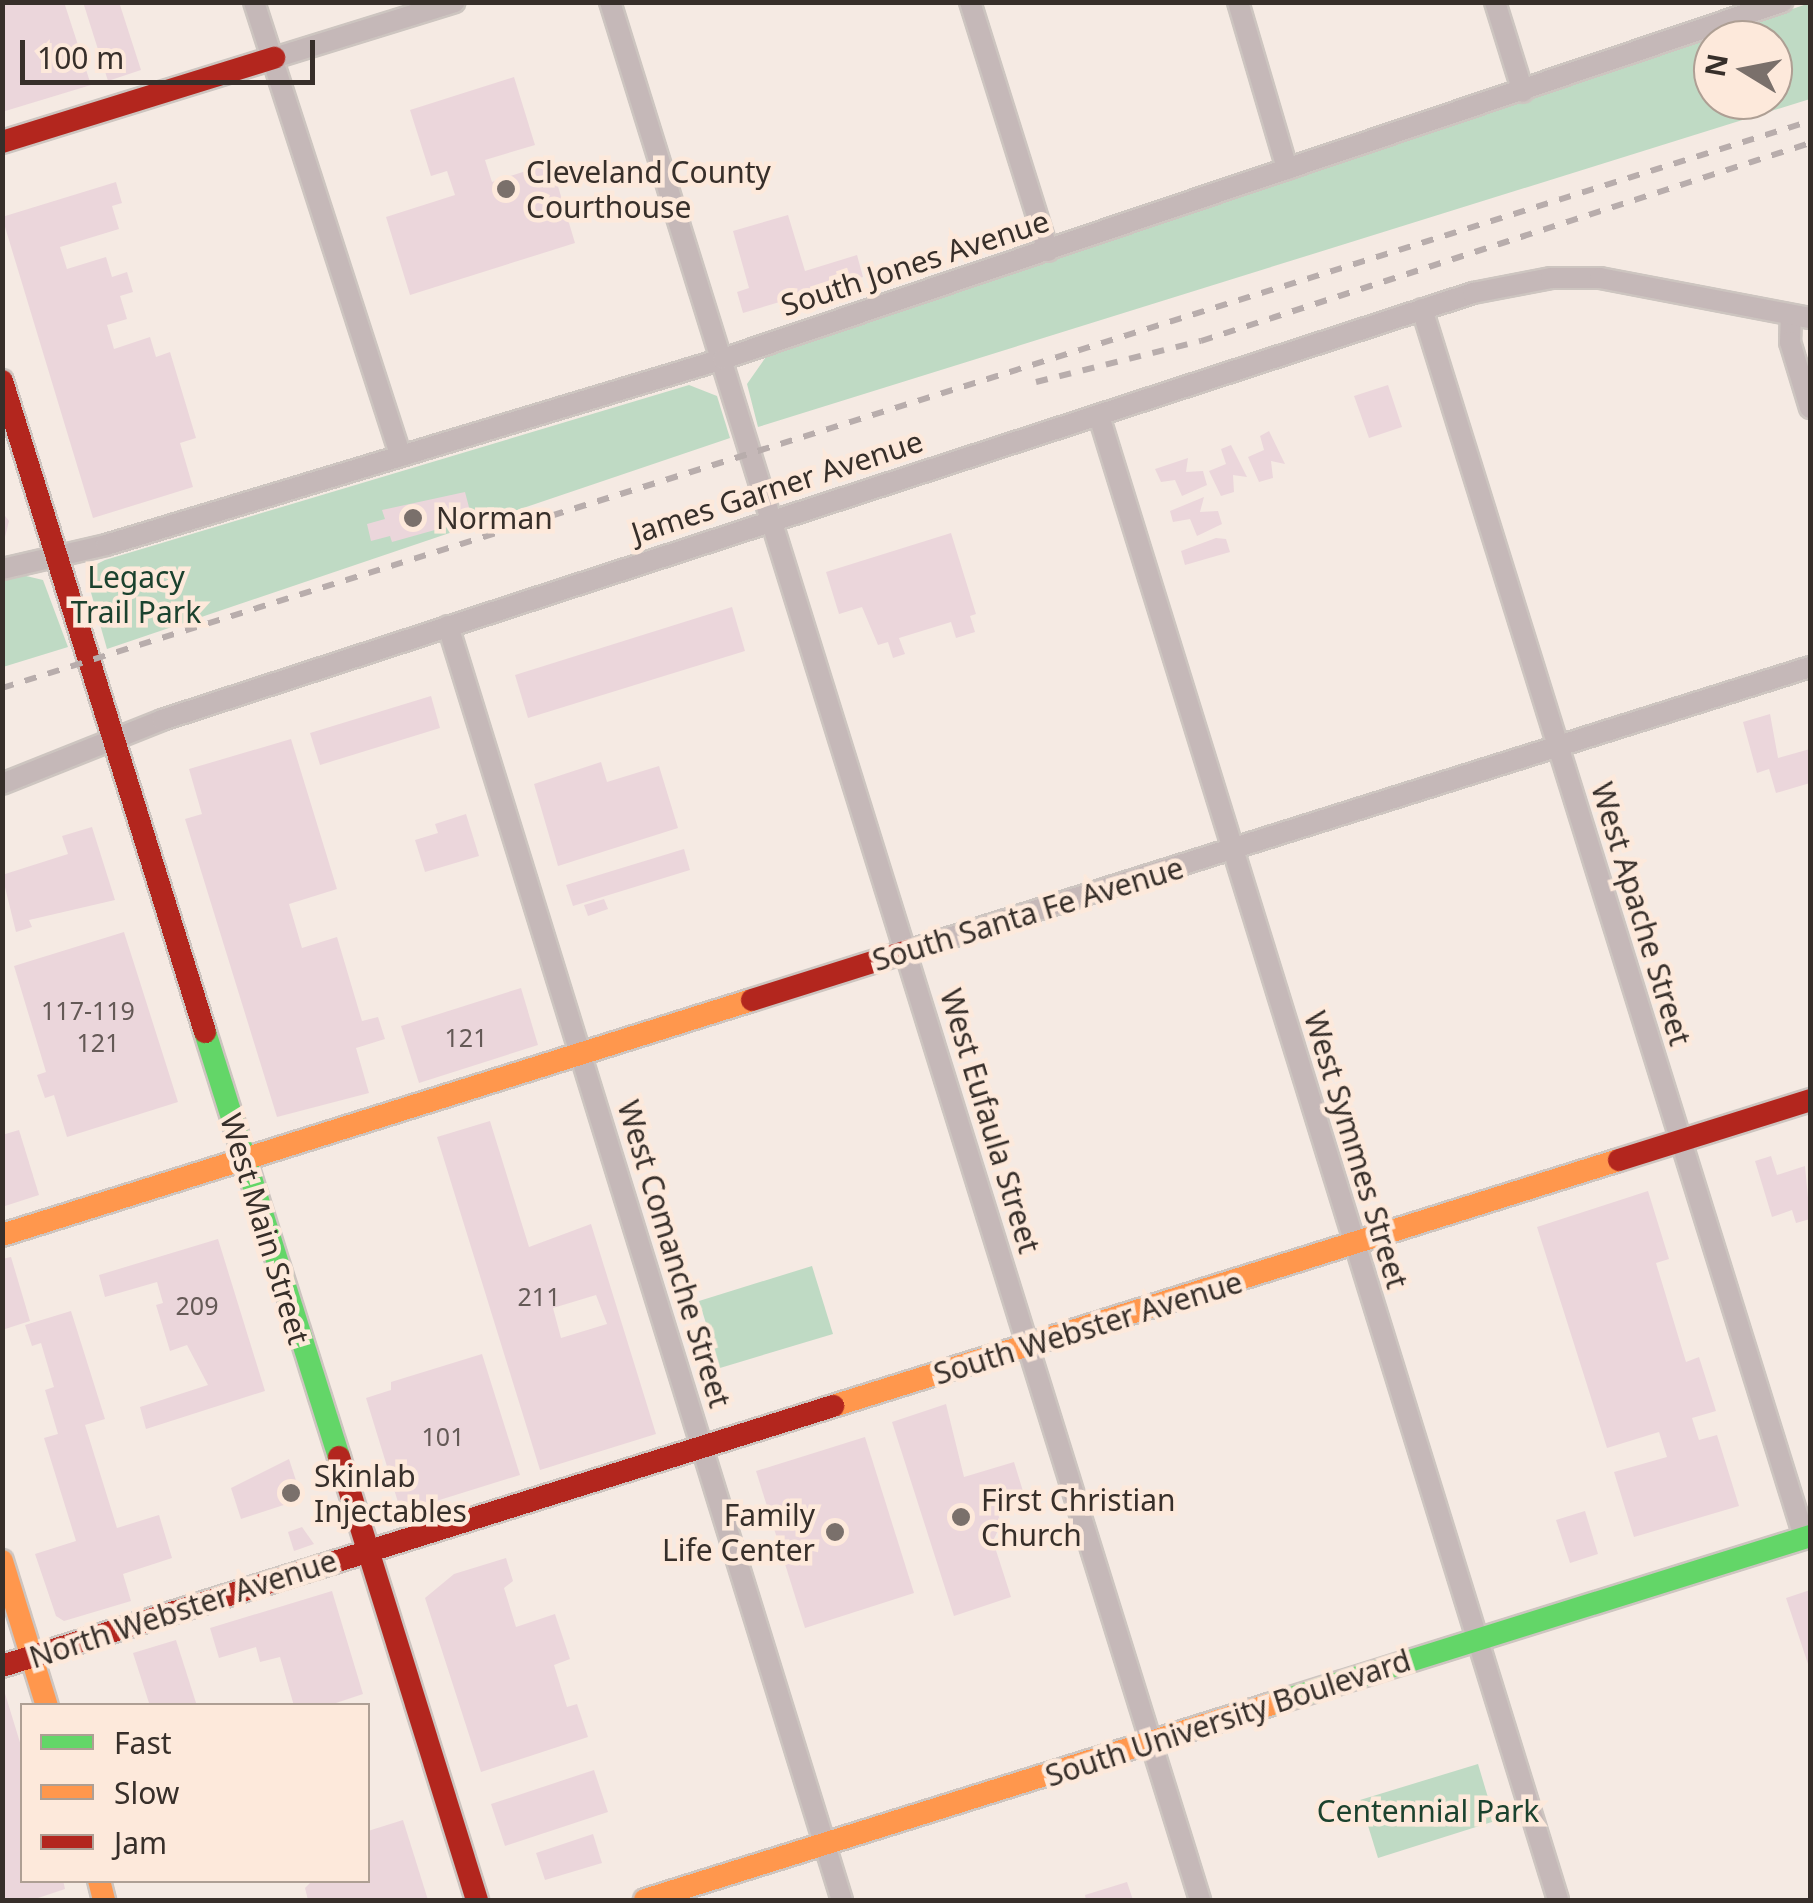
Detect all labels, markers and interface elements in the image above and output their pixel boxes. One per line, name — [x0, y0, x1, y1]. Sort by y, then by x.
scale bar — [25, 20, 320, 82]
north arrow — [1693, 20, 1793, 120]
text: 100 m — [37, 37, 124, 78]
text: N — [1695, 51, 1736, 80]
place label: Cleveland County Courthouse — [526, 154, 771, 224]
marker: Cleveland County Courthouse — [495, 178, 517, 200]
street label: South Jones Avenue — [776, 203, 1054, 323]
street label: James Garner Avenue — [627, 423, 927, 551]
place label: Norman — [436, 500, 553, 536]
marker: Norman — [400, 505, 426, 531]
park label: Legacy Trail Park — [71, 559, 201, 630]
street label: West Apache Street — [1584, 778, 1698, 1050]
street label: South Santa Fe Avenue — [868, 850, 1188, 978]
street label: West Eufaula Street — [933, 985, 1047, 1257]
house number: 117-119 — [41, 995, 135, 1025]
street label: West Symmes Street — [1297, 1007, 1415, 1293]
house number: 121 — [445, 1022, 487, 1052]
house number: 121 — [77, 1027, 119, 1057]
street label: West Comanche Street — [610, 1096, 738, 1412]
street label: West Main Street — [213, 1109, 317, 1349]
street label: South Webster Avenue — [929, 1264, 1247, 1392]
house number: 211 — [518, 1281, 560, 1311]
house number: 209 — [176, 1290, 218, 1320]
house number: 101 — [422, 1421, 464, 1451]
place label: Skinlab Injectables — [314, 1458, 467, 1528]
marker: Skinlab Injectables — [278, 1480, 304, 1506]
place label: First Christian Church — [981, 1482, 1176, 1552]
place label: Family Life Center — [662, 1497, 815, 1568]
marker: First Christian Church — [950, 1506, 972, 1528]
marker: Family Life Center — [824, 1521, 846, 1543]
street label: North Webster Avenue — [25, 1542, 341, 1676]
street label: South University Boulevard — [1041, 1642, 1415, 1794]
legend — [20, 1703, 370, 1883]
text: Fast — [114, 1722, 172, 1763]
text: Slow — [114, 1772, 179, 1813]
park label: Centennial Park — [1317, 1793, 1539, 1829]
text: Jam — [114, 1822, 167, 1863]

